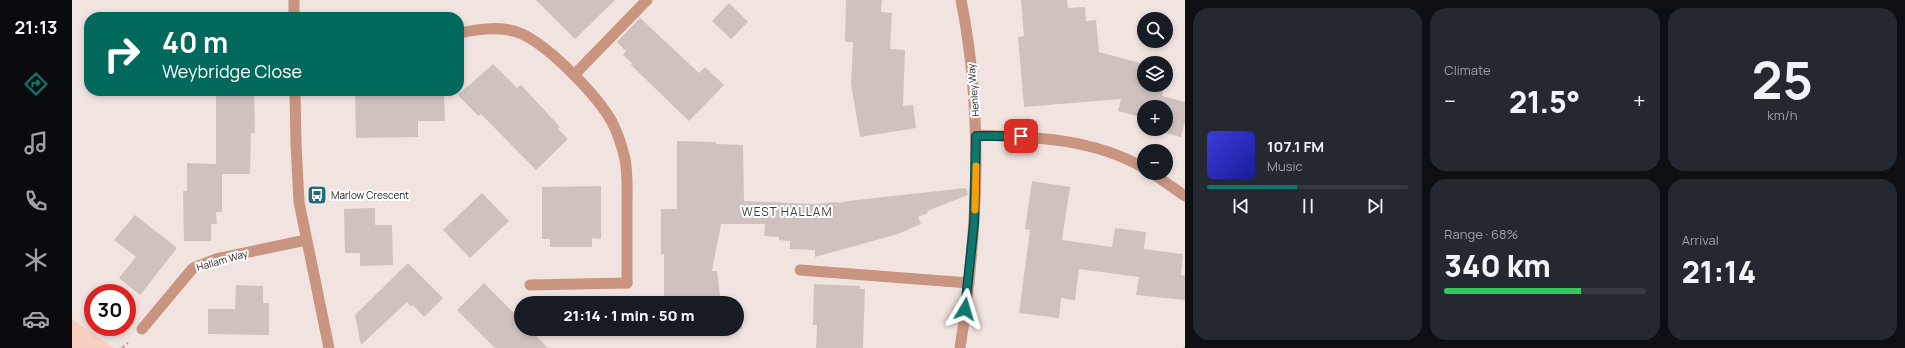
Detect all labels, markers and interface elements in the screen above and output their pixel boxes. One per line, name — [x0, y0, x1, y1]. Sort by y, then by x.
map controls — [1137, 12, 1173, 180]
button: search — [1137, 12, 1173, 48]
text: 21:13 — [14, 15, 58, 39]
text: 40 m — [162, 23, 228, 61]
icon: right — [96, 28, 148, 80]
text: 25 — [1752, 44, 1813, 115]
button: layers — [1137, 56, 1173, 92]
text: Weybridge Close — [162, 59, 302, 83]
text: Climate — [1444, 61, 1491, 79]
street label: Henley Way — [964, 62, 982, 117]
icon: directions — [22, 70, 50, 98]
text: 21.5° — [1509, 81, 1580, 122]
text: − — [1444, 86, 1456, 116]
text: + — [1633, 86, 1646, 116]
button: + — [1137, 100, 1173, 136]
text: km/h — [1767, 106, 1797, 124]
pin — [1004, 119, 1038, 153]
icon: arrive — [1010, 125, 1032, 147]
icon: music — [22, 129, 50, 157]
text: 107.1 FM — [1267, 136, 1324, 157]
button: − — [1137, 144, 1173, 180]
text: Music — [1267, 157, 1303, 175]
bus stop icon: Marlow Crescent — [306, 184, 328, 206]
icon: phone — [22, 187, 50, 215]
place label: Marlow Crescent — [331, 188, 409, 202]
icon: previous — [1230, 195, 1252, 217]
icon: pause — [1297, 195, 1319, 217]
icon: next — [1364, 195, 1386, 217]
district label: WEST HALLAM — [741, 203, 833, 220]
text: Range · 68% — [1444, 225, 1518, 243]
text: Arrival — [1682, 231, 1719, 249]
text: 340 km — [1444, 245, 1551, 286]
icon: climate — [22, 246, 50, 274]
street label: Hallam Way — [195, 246, 250, 274]
text: 21:14 — [1682, 251, 1756, 292]
speed limit sign: 30 — [84, 284, 136, 336]
position arrow — [944, 288, 986, 330]
icon: car — [22, 305, 50, 333]
text: 21:14 · 1 min · 50 m — [564, 305, 694, 326]

